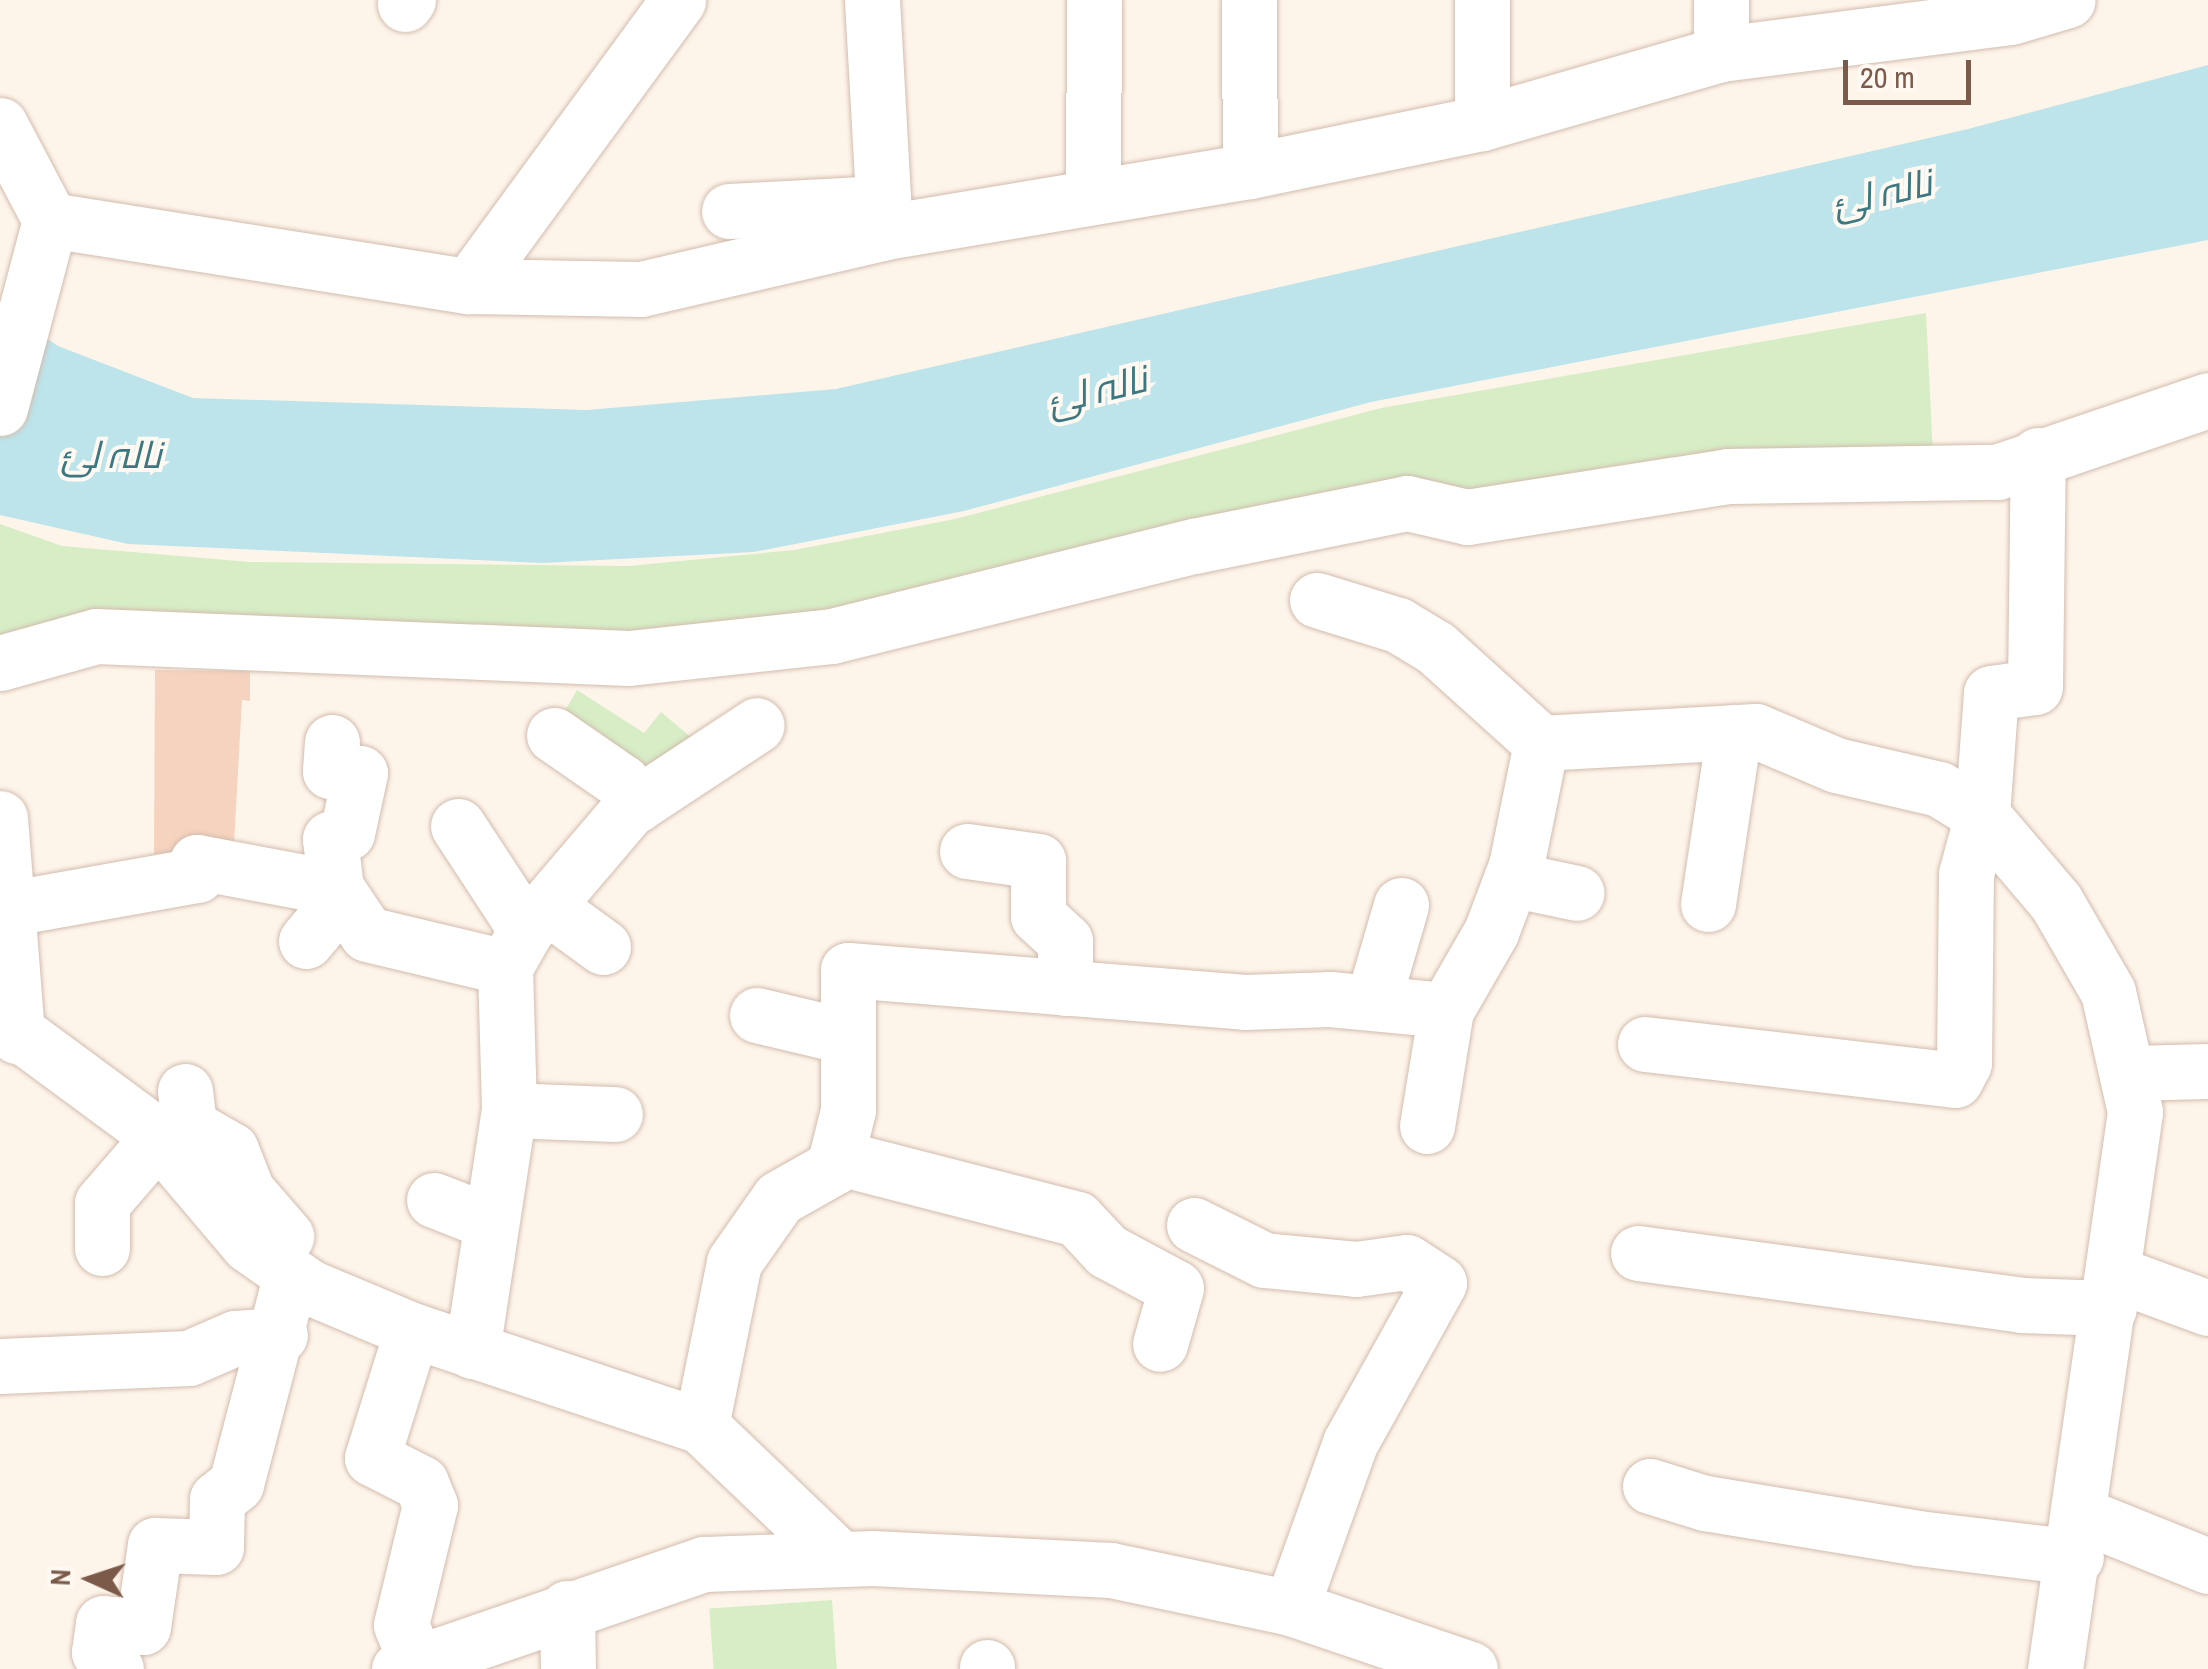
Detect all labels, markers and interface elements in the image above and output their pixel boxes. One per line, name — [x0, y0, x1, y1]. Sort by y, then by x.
scale bar — [1848, 40, 1976, 102]
text: 20 m — [1860, 57, 1915, 97]
water label: نالہ لئ — [1828, 159, 1936, 227]
water label: نالہ لئ — [1042, 356, 1152, 424]
water label: نالہ لئ — [60, 432, 162, 478]
north arrow — [40, 1529, 140, 1629]
text: N — [41, 1568, 79, 1587]

